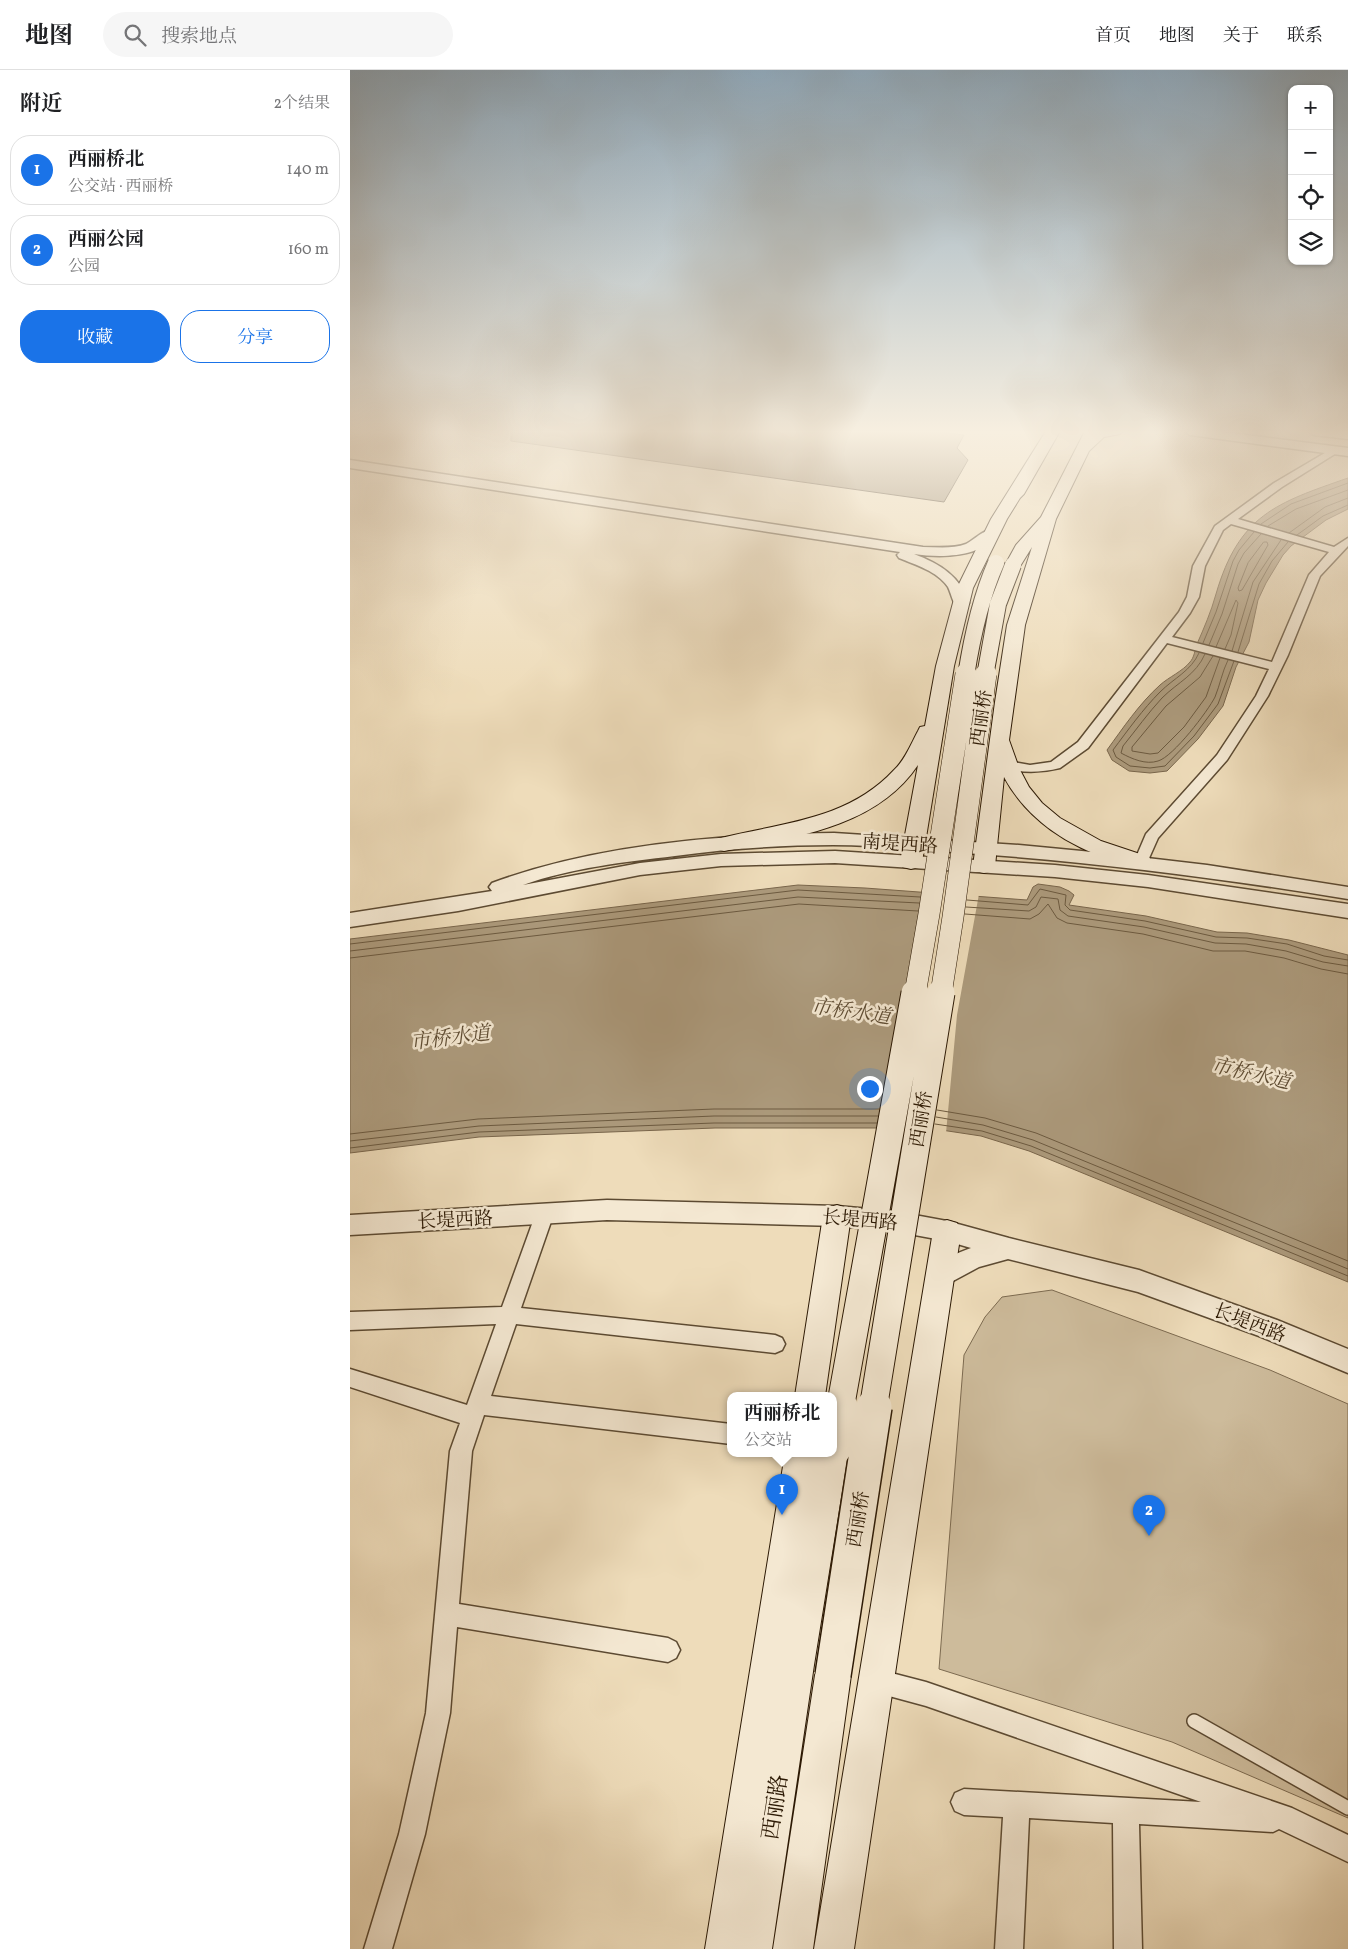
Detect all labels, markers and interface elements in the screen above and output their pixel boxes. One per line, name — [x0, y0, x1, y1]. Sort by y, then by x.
search box — [103, 12, 453, 57]
text: 地图 — [25, 20, 73, 54]
icon: search — [121, 21, 149, 49]
text: 搜索地点 — [161, 24, 237, 50]
text: 首页 — [1095, 24, 1131, 49]
text: 地图 — [1159, 24, 1195, 49]
text: 关于 — [1223, 24, 1259, 49]
text: 联系 — [1287, 24, 1323, 49]
map controls — [1288, 85, 1333, 265]
button: + — [1288, 85, 1333, 130]
text: 附近 — [20, 90, 62, 119]
text: 2个结果 — [273, 93, 330, 115]
button: − — [1288, 130, 1333, 175]
text: 西丽桥北 — [68, 147, 144, 173]
text: 1 — [34, 159, 40, 181]
text: 140 m — [287, 159, 329, 181]
button: locate — [1288, 175, 1333, 220]
text: 公交站 · 西丽桥 — [68, 176, 174, 198]
button: layers — [1288, 220, 1333, 265]
text: 西丽公园 — [68, 227, 144, 253]
text: 2 — [33, 239, 41, 261]
text: 160 m — [288, 239, 329, 261]
text: 公园 — [68, 256, 100, 278]
button: 收藏 — [20, 310, 170, 363]
button: 分享 — [180, 310, 330, 363]
street label: 西丽桥 — [965, 688, 999, 748]
street label: 南堤西路 — [861, 829, 939, 861]
water label: 市桥水道 — [809, 994, 895, 1033]
water label: 市桥水道 — [409, 1020, 495, 1058]
water label: 市桥水道 — [1208, 1052, 1296, 1098]
your location — [857, 1076, 883, 1102]
street label: 西丽桥 — [905, 1089, 939, 1150]
street label: 长堤西路 — [821, 1205, 899, 1237]
street label: 长堤西路 — [416, 1206, 494, 1236]
street label: 长堤西路 — [1209, 1298, 1289, 1350]
popup — [727, 1392, 837, 1457]
text: 西丽桥北 — [744, 1401, 820, 1427]
text: 公交站 — [744, 1430, 792, 1452]
pin: 1 — [766, 1474, 798, 1515]
street label: 西丽桥 — [842, 1489, 876, 1550]
pin: 2 — [1133, 1495, 1165, 1536]
street label: 西丽路 — [756, 1772, 797, 1842]

